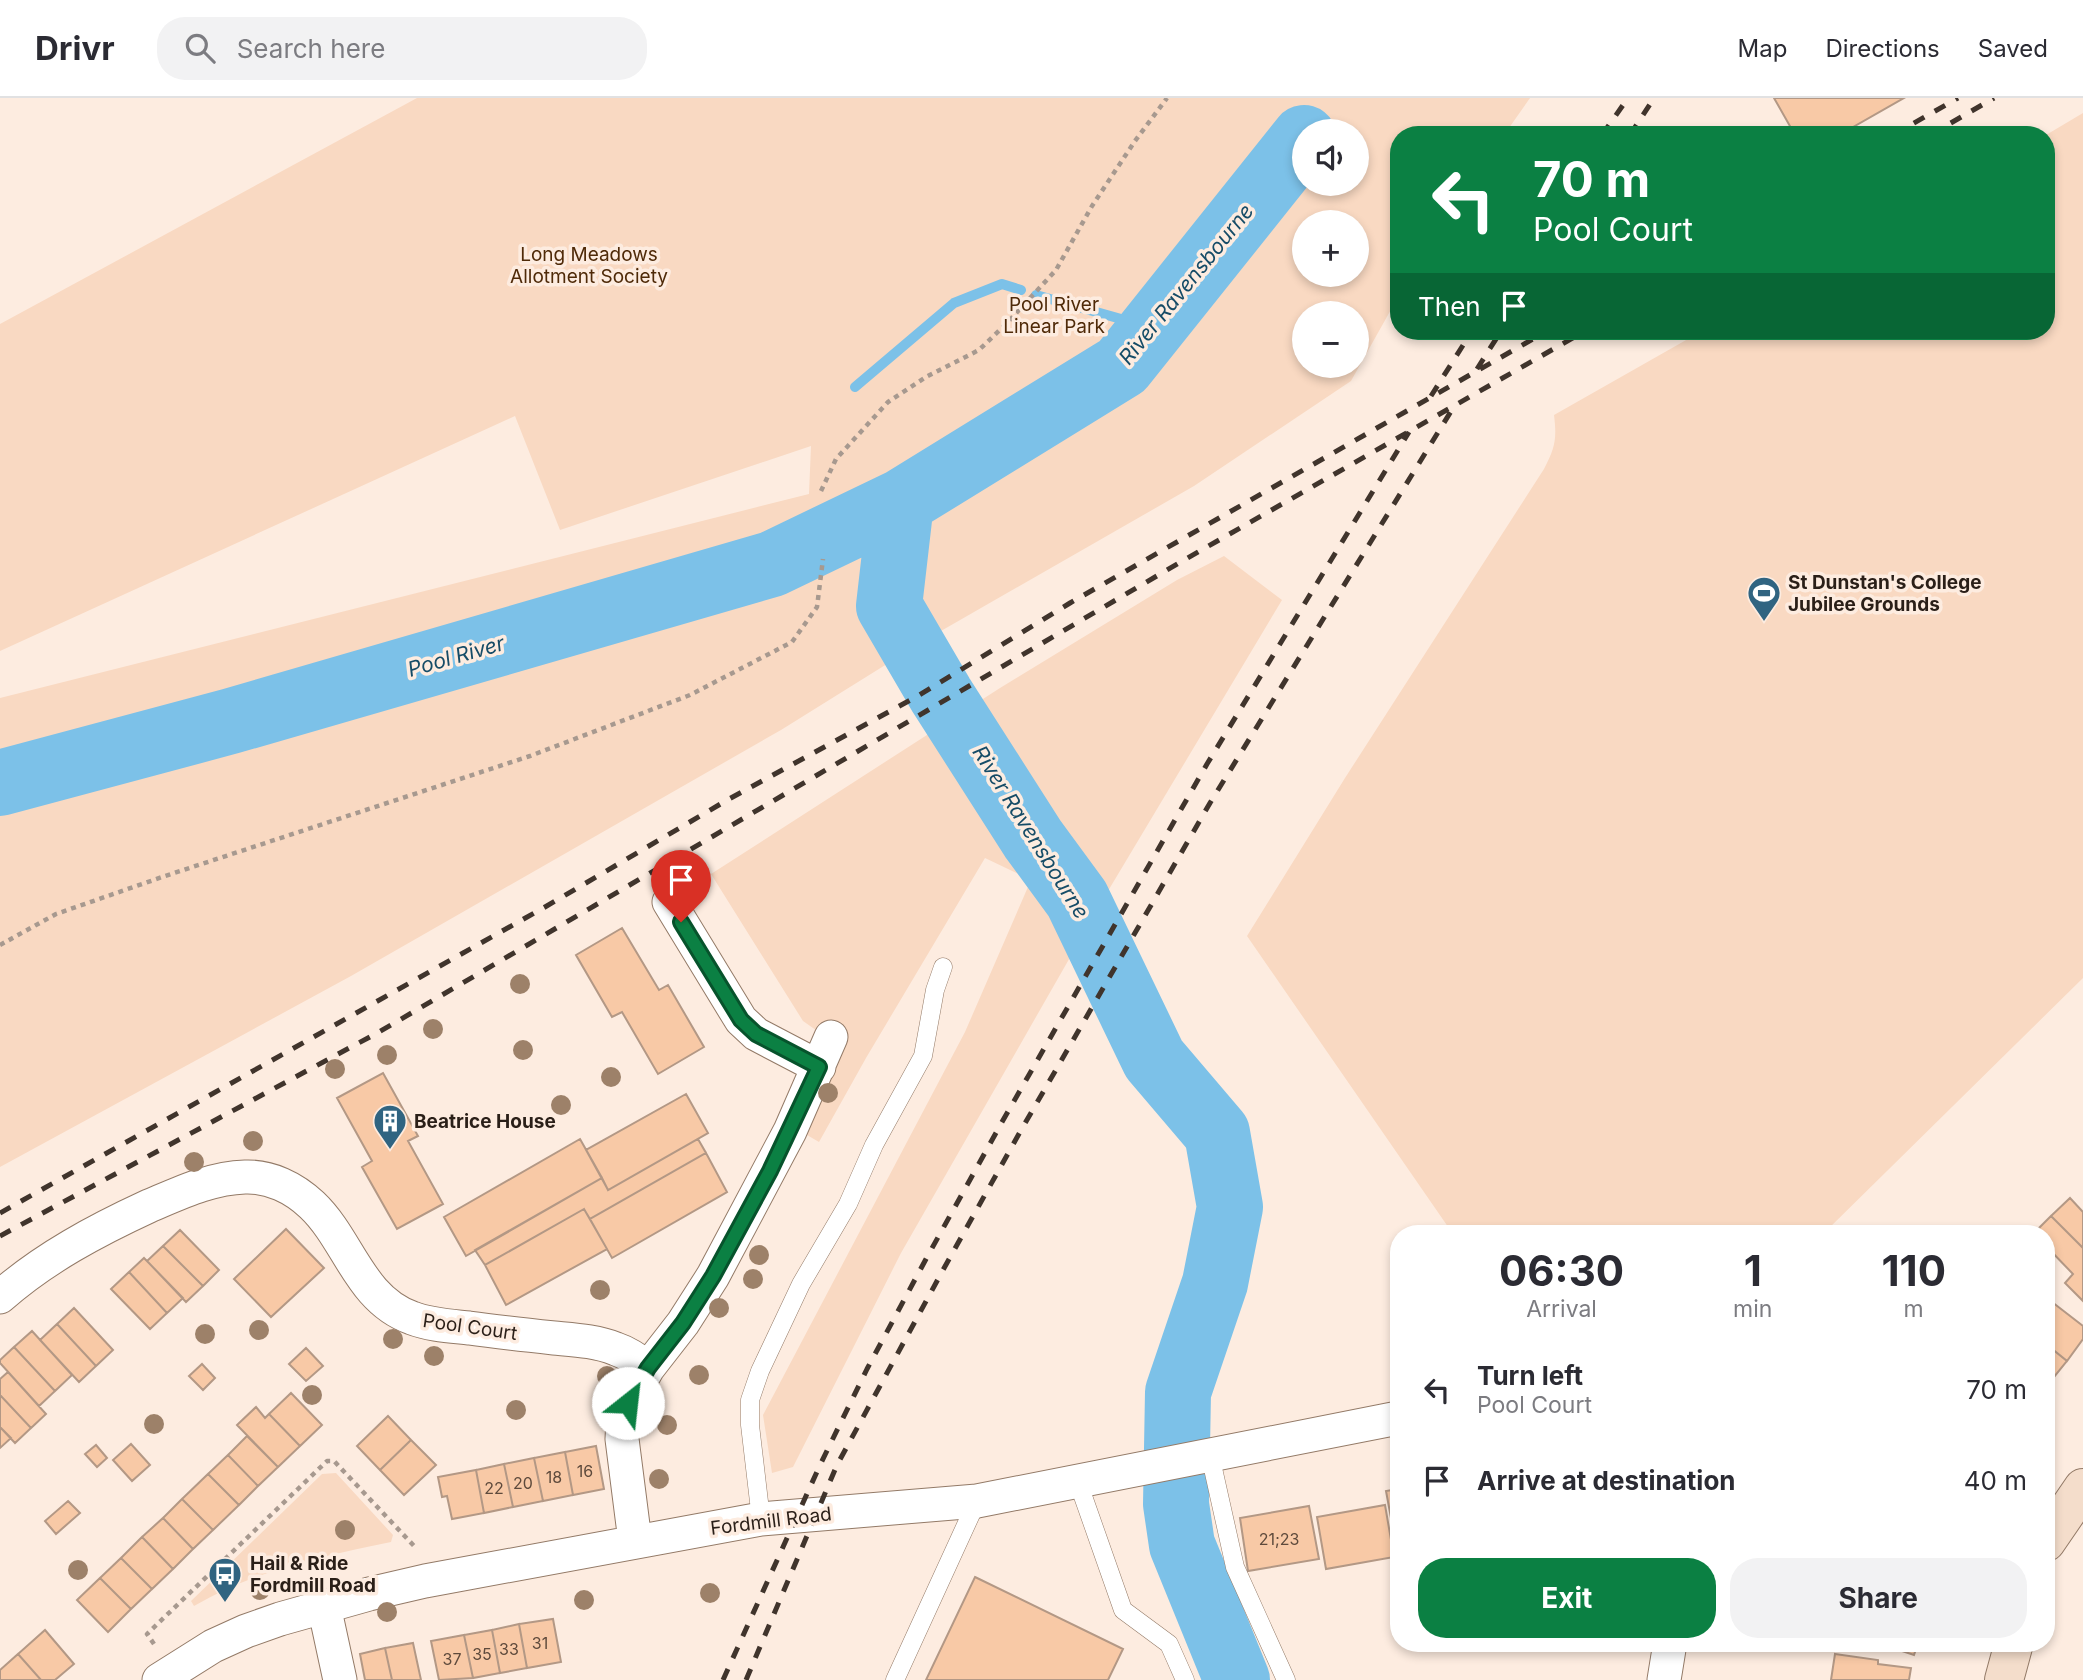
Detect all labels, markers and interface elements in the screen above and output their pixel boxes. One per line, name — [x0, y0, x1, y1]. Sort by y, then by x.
search box — [157, 17, 647, 80]
text: Drivr — [35, 28, 115, 68]
icon: search — [181, 29, 219, 67]
text: Search here — [237, 33, 385, 64]
text: Map — [1738, 34, 1787, 63]
text: Directions — [1825, 34, 1940, 63]
text: Saved — [1978, 34, 2048, 63]
map controls — [1292, 119, 1369, 378]
button: sound — [1292, 119, 1369, 196]
text: 70 m — [1533, 150, 1650, 209]
icon: left — [1418, 154, 1509, 245]
water label: River Ravensbourne — [1114, 199, 1258, 369]
button: + — [1292, 210, 1369, 287]
text: Pool Court — [1533, 210, 1693, 249]
park label: Long Meadows Allotment Society — [510, 243, 668, 288]
icon: arrive — [1495, 287, 1533, 325]
text: Then — [1418, 291, 1481, 322]
park label: Pool River Linear Park — [1003, 293, 1105, 338]
button: − — [1292, 301, 1369, 378]
place label: St Dunstan's College Jubilee Grounds — [1788, 571, 1982, 616]
sports icon: St Dunstan's College Jubilee Grounds — [1745, 574, 1783, 623]
water label: Pool River — [405, 630, 508, 682]
water label: River Ravensbourne — [968, 741, 1094, 923]
pin — [651, 850, 711, 922]
icon: arrive — [662, 861, 700, 899]
building icon: Beatrice House — [371, 1102, 409, 1151]
place label: Beatrice House — [414, 1110, 556, 1133]
text: 06:30 — [1499, 1245, 1624, 1296]
text: 1 — [1744, 1245, 1762, 1296]
text: 110 — [1881, 1245, 1946, 1296]
text: Arrival — [1526, 1295, 1597, 1323]
text: min — [1733, 1295, 1772, 1323]
text: m — [1904, 1295, 1924, 1323]
street label: Pool Court — [421, 1309, 519, 1345]
text: Turn left — [1477, 1360, 1583, 1391]
position arrow — [591, 1366, 665, 1440]
icon: left — [1418, 1371, 1456, 1409]
text: 70 m — [1966, 1374, 2027, 1405]
text: Pool Court — [1477, 1391, 1592, 1419]
house number: 16 — [577, 1461, 593, 1481]
icon: arrive — [1418, 1462, 1456, 1500]
text: Arrive at destination — [1477, 1465, 1736, 1496]
text: 40 m — [1964, 1465, 2027, 1496]
house number: 18 — [546, 1467, 562, 1487]
house number: 20 — [513, 1473, 533, 1493]
house number: 22 — [484, 1478, 504, 1498]
street label: Fordmill Road — [709, 1502, 833, 1540]
house number: 21;23 — [1259, 1529, 1299, 1549]
place label: Hail & Ride Fordmill Road — [250, 1552, 376, 1597]
bus stop icon: Hail & Ride Fordmill Road — [206, 1555, 244, 1604]
button: Exit — [1418, 1558, 1716, 1638]
button: Share — [1730, 1558, 2027, 1638]
house number: 31 — [532, 1633, 548, 1653]
house number: 33 — [499, 1639, 519, 1659]
house number: 35 — [472, 1644, 492, 1664]
house number: 37 — [443, 1649, 461, 1669]

